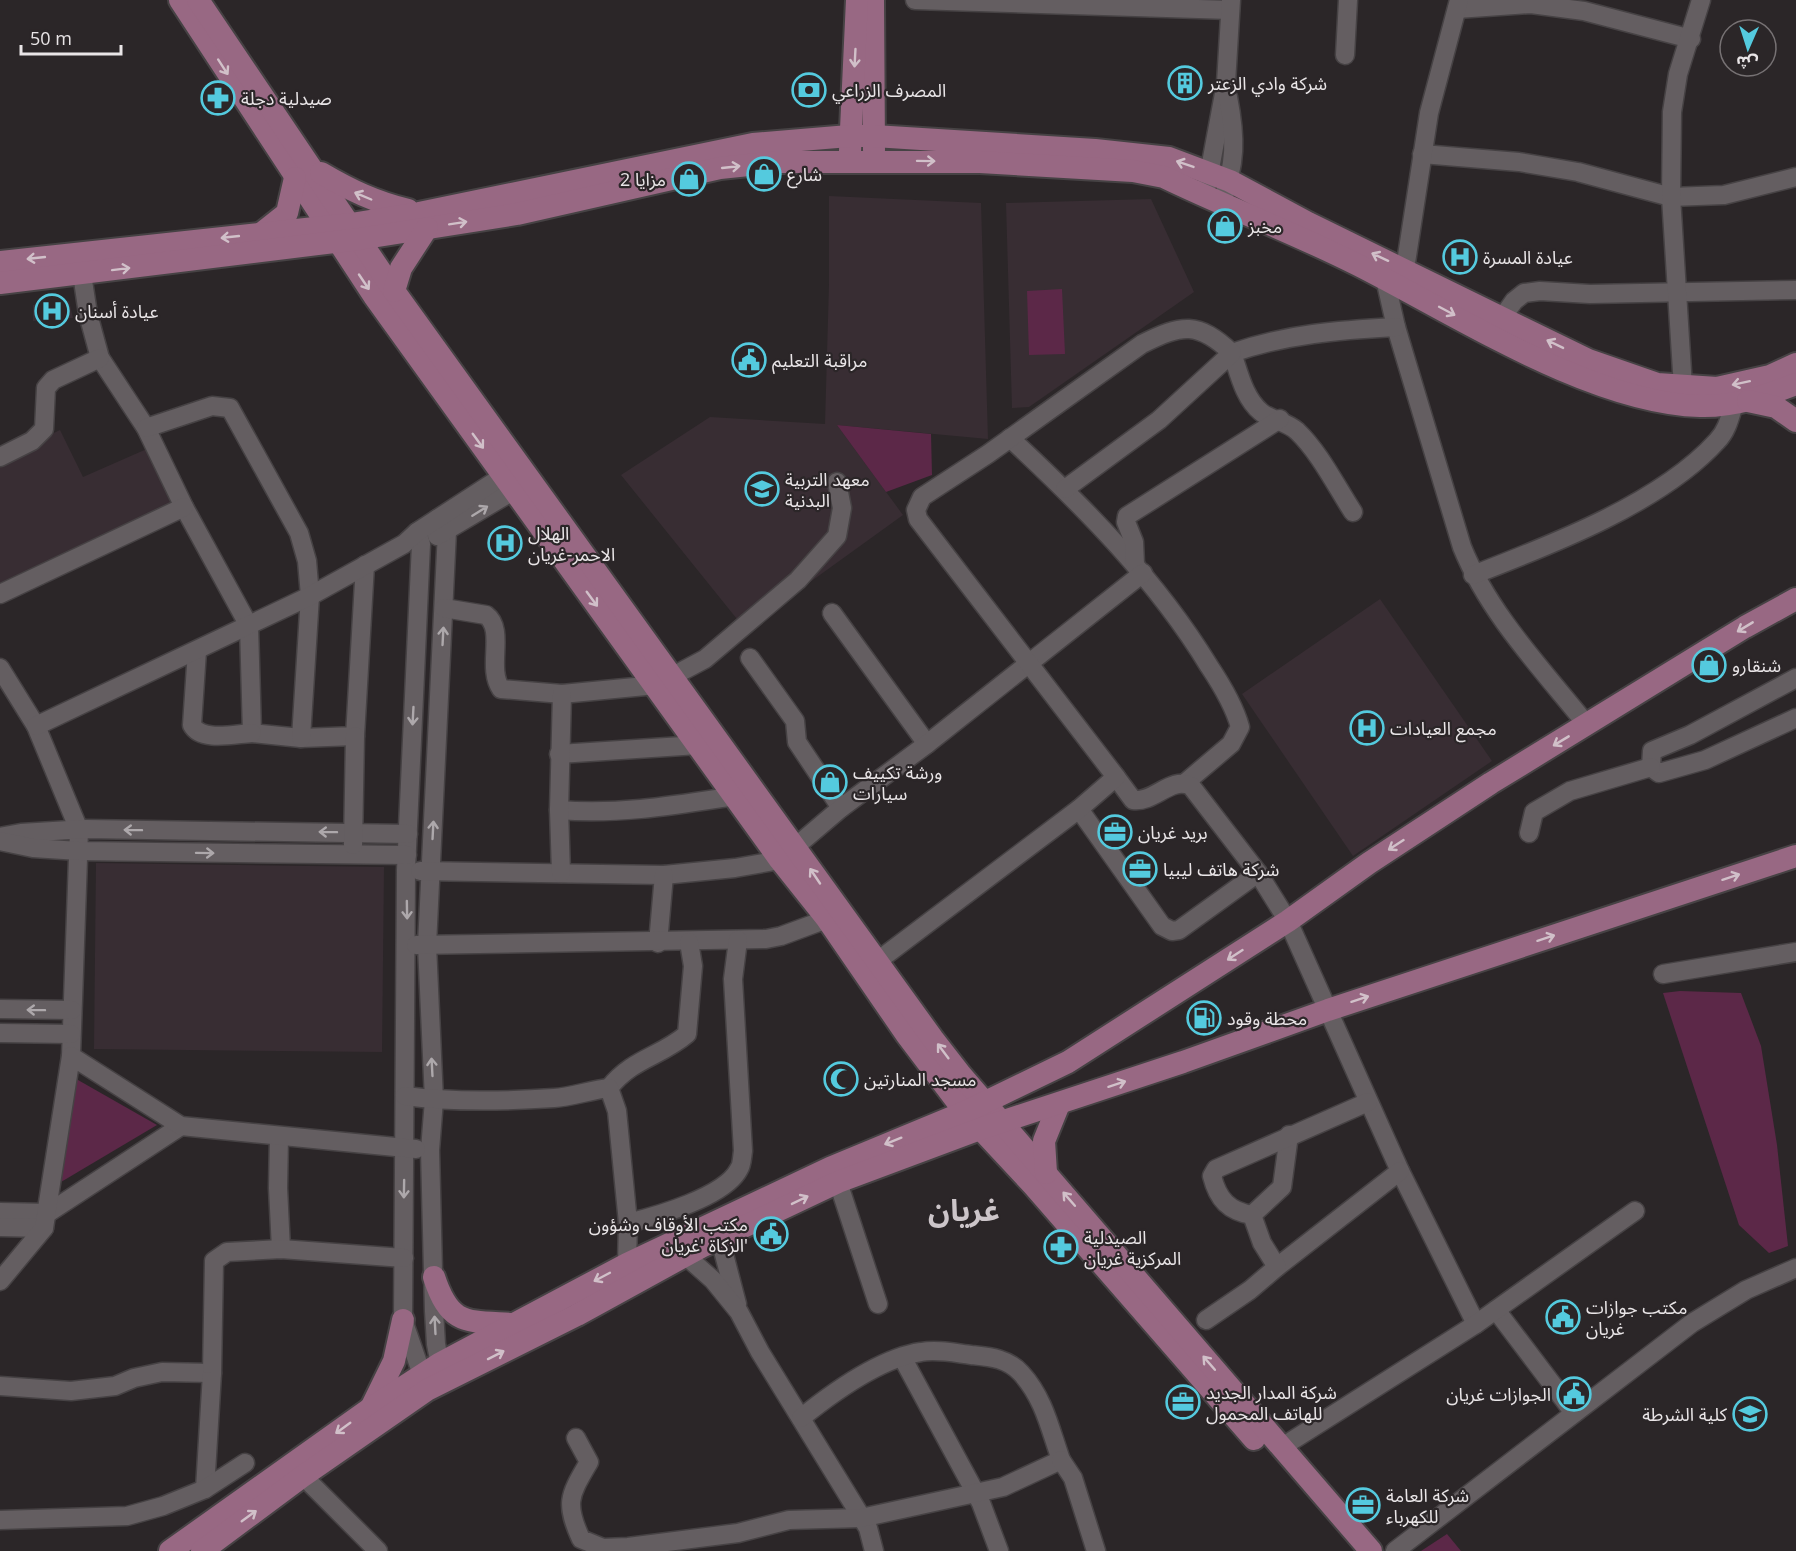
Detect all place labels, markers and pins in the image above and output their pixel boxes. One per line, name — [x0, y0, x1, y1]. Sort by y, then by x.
building icon: شركة وادي الزعتر — [1167, 65, 1203, 101]
place label: شركة وادي الزعتر — [1207, 71, 1327, 97]
bank icon: المصرف الزراعي — [791, 72, 827, 108]
place label: المصرف الزراعي — [832, 78, 946, 104]
pharmacy icon: صيدلية دجلة — [200, 80, 236, 116]
place label: صيدلية دجلة — [241, 86, 332, 110]
shop icon: شارع — [746, 156, 782, 192]
shop icon: مزايا 2 — [671, 161, 707, 197]
place label: شارع — [787, 162, 822, 189]
place label: مزايا 2 — [620, 167, 666, 191]
shop icon: مخبز — [1207, 208, 1243, 244]
place label: مخبز — [1247, 214, 1282, 238]
hospital icon: عيادة المسرة — [1442, 239, 1478, 275]
place label: عيادة المسرة — [1483, 245, 1573, 269]
hospital icon: عيادة أسنان — [34, 293, 70, 329]
place label: عيادة أسنان — [75, 299, 159, 323]
public building icon: مراقبة التعليم — [731, 342, 767, 378]
place label: مراقبة التعليم — [772, 348, 867, 374]
place label: معهد التربية البدنية — [785, 467, 870, 512]
school or university icon: معهد التربية البدنية — [744, 471, 780, 507]
place label: الهلال الاحمر-غريان — [528, 521, 615, 566]
hospital icon: الهلال الاحمر-غريان — [487, 525, 523, 561]
shop icon: شنقارو — [1691, 647, 1727, 683]
place label: شنقارو — [1732, 653, 1781, 677]
hospital icon: مجمع العيادات — [1349, 710, 1385, 746]
place label: مجمع العيادات — [1390, 716, 1497, 743]
place label: ورشة تكييف سيارات — [853, 760, 942, 805]
shop icon: ورشة تكييف سيارات — [812, 764, 848, 800]
office icon: بريد غريان — [1097, 814, 1133, 850]
place label: بريد غريان — [1138, 820, 1208, 844]
office icon: شركة هاتف ليبيا — [1122, 851, 1158, 887]
place label: شركة هاتف ليبيا — [1163, 857, 1279, 881]
fuel station icon: محطة وقود — [1186, 1000, 1222, 1036]
place label: محطة وقود — [1227, 1006, 1307, 1030]
mosque icon: مسجد المنارتين — [823, 1061, 859, 1097]
place label: مسجد المنارتين — [864, 1067, 977, 1091]
place label: مكتب الأوقاف وشؤون الزكاة 'غريان' — [589, 1212, 748, 1257]
public building icon: مكتب الأوقاف وشؤون الزكاة 'غريان' — [753, 1216, 789, 1252]
place label: الصيدلية المركزية غريان — [1084, 1225, 1181, 1270]
pharmacy icon: الصيدلية المركزية غريان — [1043, 1229, 1079, 1265]
place label: مكتب جوازات غريان — [1586, 1295, 1687, 1340]
public building icon: مكتب جوازات غريان — [1545, 1299, 1581, 1335]
public building icon: الجوازات غريان — [1556, 1376, 1592, 1412]
place label: شركة المدار الجديد للهاتف المحمول — [1206, 1380, 1337, 1425]
place label: الجوازات غريان — [1446, 1382, 1551, 1406]
office icon: شركة المدار الجديد للهاتف المحمول — [1165, 1384, 1201, 1420]
school or university icon: كلية الشرطة — [1732, 1396, 1768, 1432]
place label: كلية الشرطة — [1642, 1402, 1728, 1426]
place label: شركة العامة للكهرباء — [1386, 1483, 1469, 1528]
office icon: شركة العامة للكهرباء — [1345, 1487, 1381, 1523]

